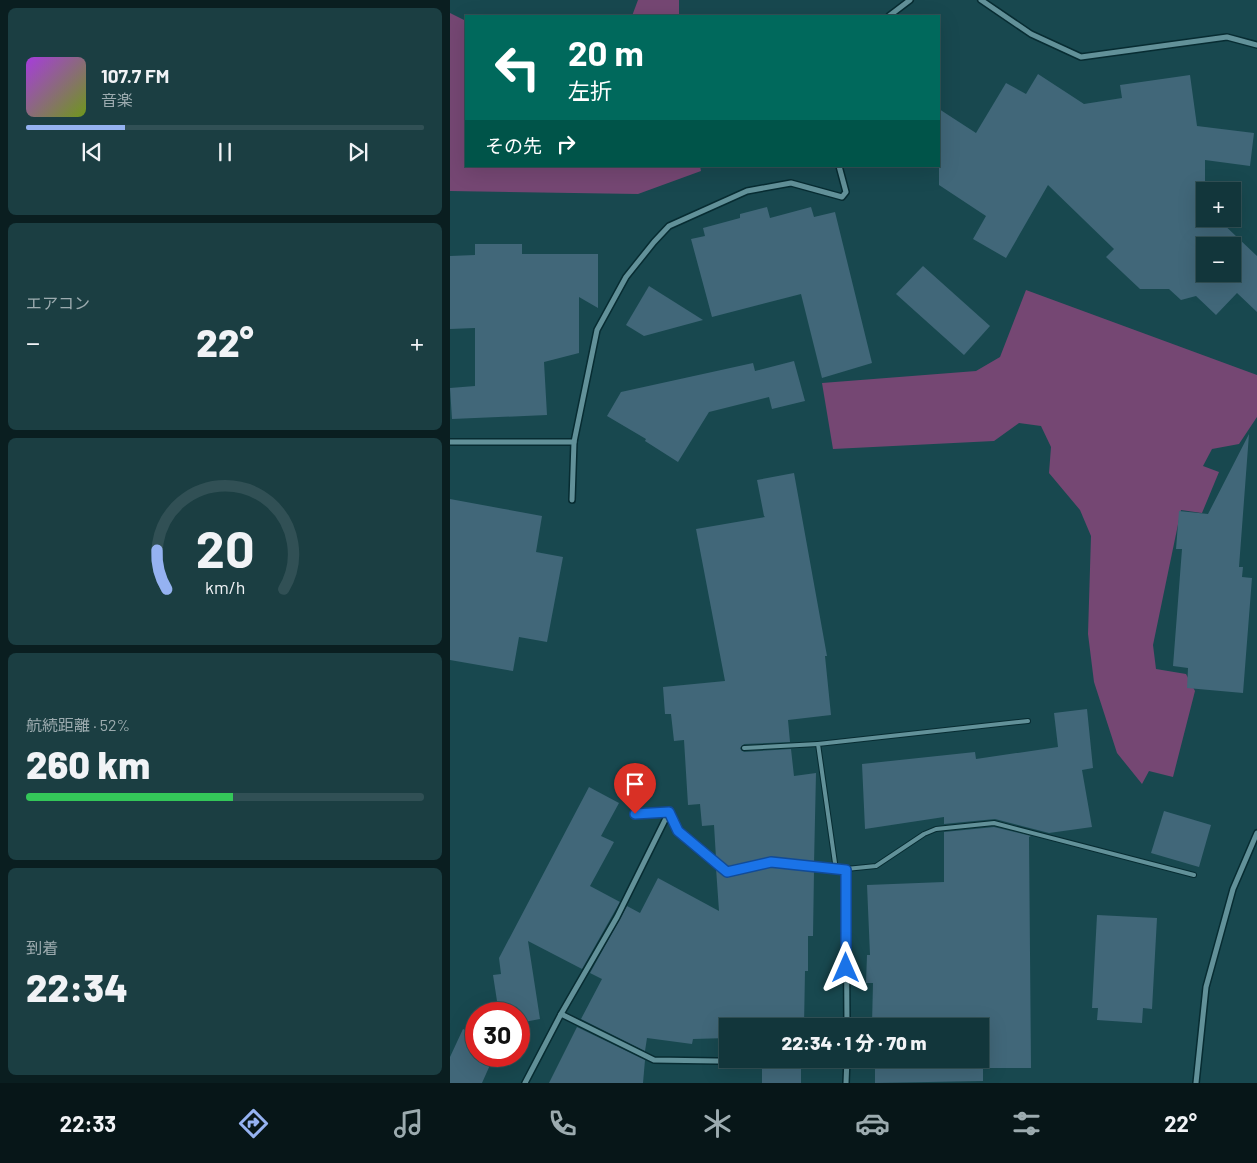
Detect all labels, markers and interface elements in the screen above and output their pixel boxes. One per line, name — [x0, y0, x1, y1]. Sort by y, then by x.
text: 20 m — [568, 31, 644, 73]
icon: left — [485, 35, 550, 100]
text: 107.7 FM — [101, 64, 169, 87]
text: 左折 — [568, 77, 612, 103]
text: 音楽 — [101, 90, 133, 109]
icon: right — [552, 130, 580, 158]
text: その先 — [485, 134, 542, 157]
icon: previous — [78, 138, 106, 166]
icon: pause — [211, 138, 239, 166]
icon: next — [344, 138, 372, 166]
map controls — [1196, 182, 1241, 282]
button: + — [1196, 182, 1241, 227]
button: − — [1196, 237, 1241, 282]
text: エアコン — [26, 293, 90, 312]
text: 22° — [196, 319, 254, 365]
text: − — [26, 325, 40, 359]
text: + — [410, 325, 424, 359]
text: 20 — [196, 516, 254, 578]
text: km/h — [205, 576, 245, 598]
text: 航続距離 · 52% — [26, 715, 130, 734]
text: 260 km — [26, 741, 150, 787]
pin — [614, 763, 656, 814]
icon: arrive — [621, 770, 649, 798]
text: 到着 — [26, 938, 58, 957]
position arrow — [819, 941, 871, 993]
text: 22:34 — [26, 964, 128, 1010]
speed limit sign: 30 — [465, 1002, 530, 1067]
text: 22:34 · 1 分 · 70 m — [781, 1031, 927, 1054]
icon: directions — [236, 1106, 271, 1141]
icon: music — [391, 1106, 426, 1141]
icon: phone — [545, 1106, 580, 1141]
icon: climate — [700, 1106, 735, 1141]
icon: car — [855, 1106, 890, 1141]
icon: filters — [1009, 1106, 1044, 1141]
text: 22:33 — [60, 1110, 116, 1136]
text: 22° — [1164, 1110, 1197, 1136]

